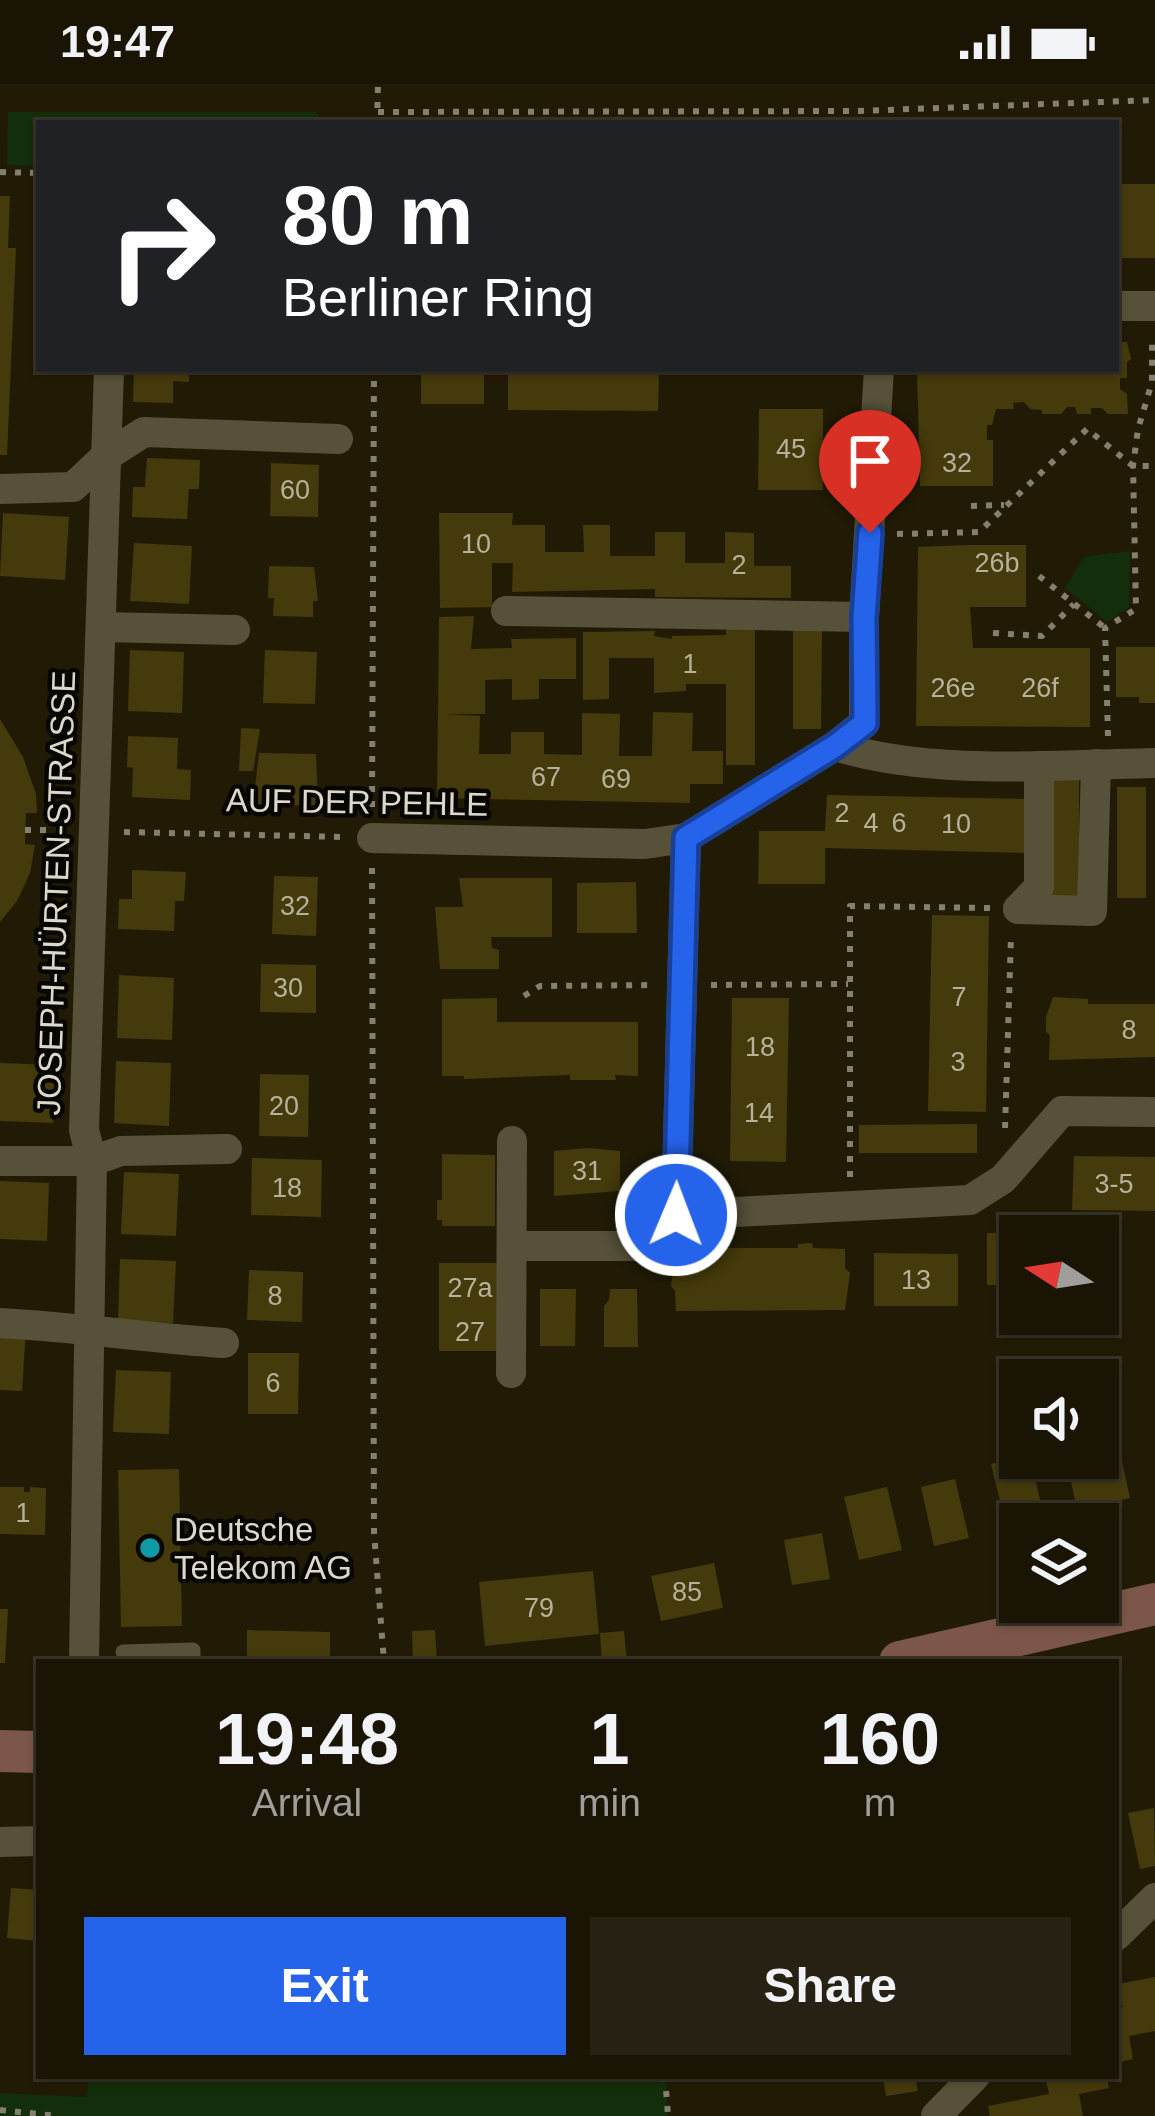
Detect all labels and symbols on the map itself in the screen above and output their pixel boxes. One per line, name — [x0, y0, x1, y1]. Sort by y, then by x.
pin — [819, 410, 921, 533]
house number: 45 — [776, 434, 806, 464]
house number: 32 — [942, 448, 972, 478]
house number: 60 — [280, 475, 310, 505]
house number: 10 — [461, 529, 491, 559]
house number: 26b — [974, 548, 1020, 578]
house number: 2 — [731, 550, 747, 580]
house number: 1 — [682, 649, 698, 679]
street label: JOSEPH-HÜRTEN-STRASSE — [30, 670, 82, 1116]
house number: 26e — [930, 673, 976, 703]
house number: 26f — [1021, 673, 1059, 703]
house number: 67 — [531, 762, 561, 792]
house number: 69 — [601, 764, 631, 794]
street label: AUF DER PEHLE — [226, 781, 488, 823]
house number: 2 — [834, 798, 850, 828]
house number: 4 — [863, 808, 879, 838]
house number: 6 — [891, 808, 907, 838]
house number: 10 — [941, 809, 971, 839]
house number: 32 — [280, 891, 310, 921]
house number: 30 — [273, 973, 303, 1003]
house number: 7 — [951, 982, 967, 1012]
house number: 8 — [1121, 1015, 1137, 1045]
house number: 18 — [745, 1032, 775, 1062]
house number: 3 — [950, 1047, 966, 1077]
house number: 20 — [269, 1091, 299, 1121]
house number: 14 — [744, 1098, 774, 1128]
position arrow — [613, 1152, 739, 1278]
house number: 31 — [572, 1156, 602, 1186]
house number: 3-5 — [1094, 1169, 1134, 1199]
house number: 18 — [272, 1173, 302, 1203]
north arrow — [999, 1215, 1119, 1335]
house number: 13 — [901, 1265, 931, 1295]
house number: 27a — [447, 1273, 494, 1303]
house number: 8 — [267, 1281, 283, 1311]
house number: 27 — [455, 1317, 485, 1347]
house number: 6 — [265, 1368, 281, 1398]
house number: 1 — [15, 1498, 31, 1528]
place label: Deutsche Telekom AG — [174, 1511, 352, 1586]
marker: Deutsche Telekom AG — [137, 1535, 163, 1561]
house number: 85 — [672, 1577, 702, 1607]
house number: 79 — [524, 1593, 554, 1623]

